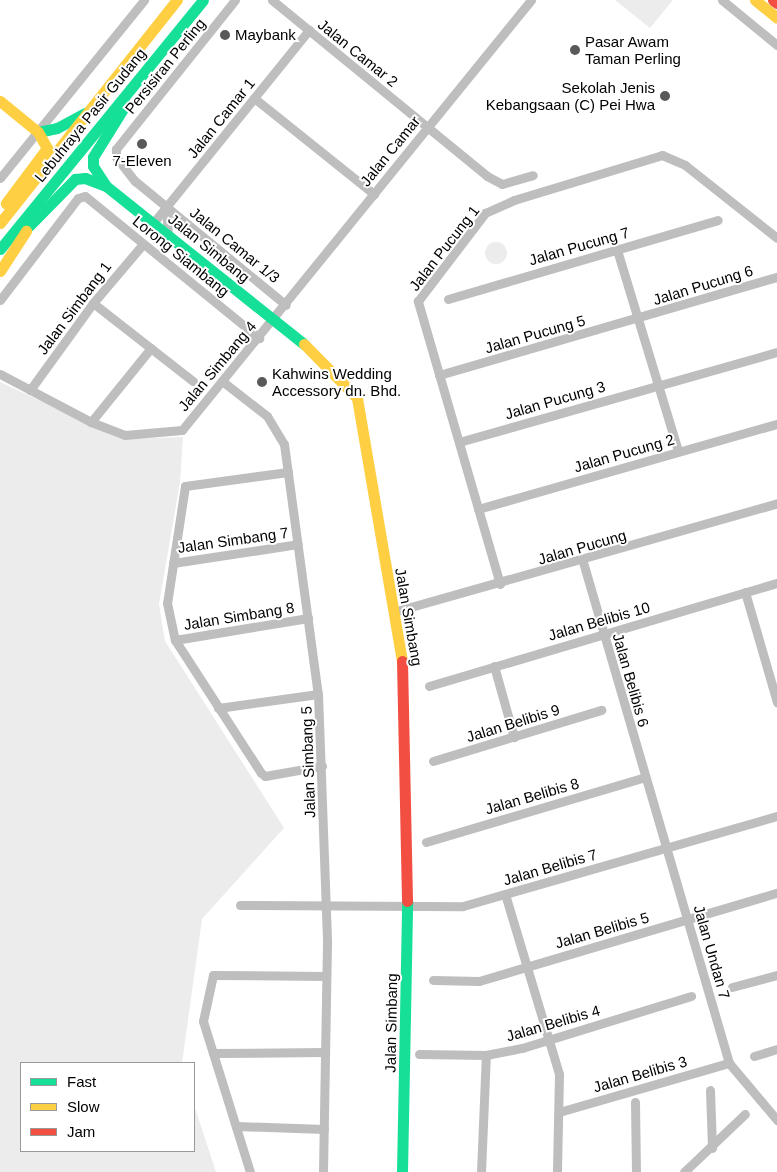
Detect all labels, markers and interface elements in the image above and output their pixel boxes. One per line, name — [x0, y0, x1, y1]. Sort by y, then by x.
street label: Persisiran Perling — [121, 15, 209, 117]
street label: Jalan Camar 2 — [314, 15, 402, 91]
place label: Maybank — [235, 26, 296, 44]
marker: Maybank — [219, 29, 231, 41]
place label: Pasar Awam Taman Perling — [585, 32, 681, 67]
marker: Pasar Awam Taman Perling — [569, 44, 581, 56]
street label: Lebuhraya Pasir Gudang — [31, 45, 149, 185]
street label: Jalan Camar 1 — [183, 74, 259, 162]
place label: Sekolah Jenis Kebangsaan (C) Pei Hwa — [486, 78, 655, 113]
marker: Sekolah Jenis Kebangsaan (C) Pei Hwa — [659, 90, 671, 102]
street label: Jalan Camar — [356, 112, 424, 190]
marker: 7-Eleven — [136, 138, 148, 150]
place label: 7-Eleven — [112, 152, 172, 170]
street label: Jalan Pucung 1 — [405, 202, 483, 294]
street label: Jalan Camar 1/3 — [187, 203, 283, 287]
street label: Jalan Simbang — [165, 210, 253, 286]
street label: Lorong Siambang — [129, 212, 233, 300]
street label: Jalan Pucung 7 — [527, 223, 631, 269]
street label: Jalan Simbang 1 — [33, 258, 115, 358]
street label: Jalan Pucung 6 — [651, 261, 755, 309]
street label: Jalan Pucung 5 — [483, 311, 587, 357]
street label: Jalan Simbang 4 — [174, 317, 260, 415]
place label: Kahwins Wedding Accessory dn. Bhd. — [272, 364, 401, 399]
marker: Kahwins Wedding Accessory dn. Bhd. — [256, 376, 268, 388]
street label: Jalan Pucung 3 — [503, 377, 607, 423]
street label: Jalan Pucung 2 — [572, 430, 676, 476]
street label: Jalan Simbang 7 — [176, 523, 290, 557]
street label: Jalan Pucung — [536, 526, 628, 568]
street label: Jalan Simbang — [392, 567, 426, 667]
street label: Jalan Simbang 8 — [182, 598, 296, 634]
street label: Jalan Belibis 10 — [546, 598, 652, 644]
street label: Jalan Belibis 6 — [609, 631, 653, 729]
street label: Jalan Belibis 9 — [464, 700, 562, 746]
street label: Jalan Simbang 5 — [297, 706, 319, 818]
street label: Jalan Belibis 8 — [483, 774, 581, 818]
street label: Jalan Belibis 7 — [501, 845, 599, 889]
street label: Jalan Undan 7 — [690, 903, 734, 1001]
street label: Jalan Belibis 5 — [553, 908, 651, 952]
street label: Jalan Simbang — [381, 973, 401, 1073]
street label: Jalan Belibis 4 — [504, 1001, 602, 1045]
street label: Jalan Belibis 3 — [591, 1052, 689, 1096]
legend — [20, 1062, 195, 1152]
text: Fast — [67, 1073, 96, 1090]
text: Slow — [67, 1098, 100, 1115]
text: Jam — [67, 1123, 95, 1140]

